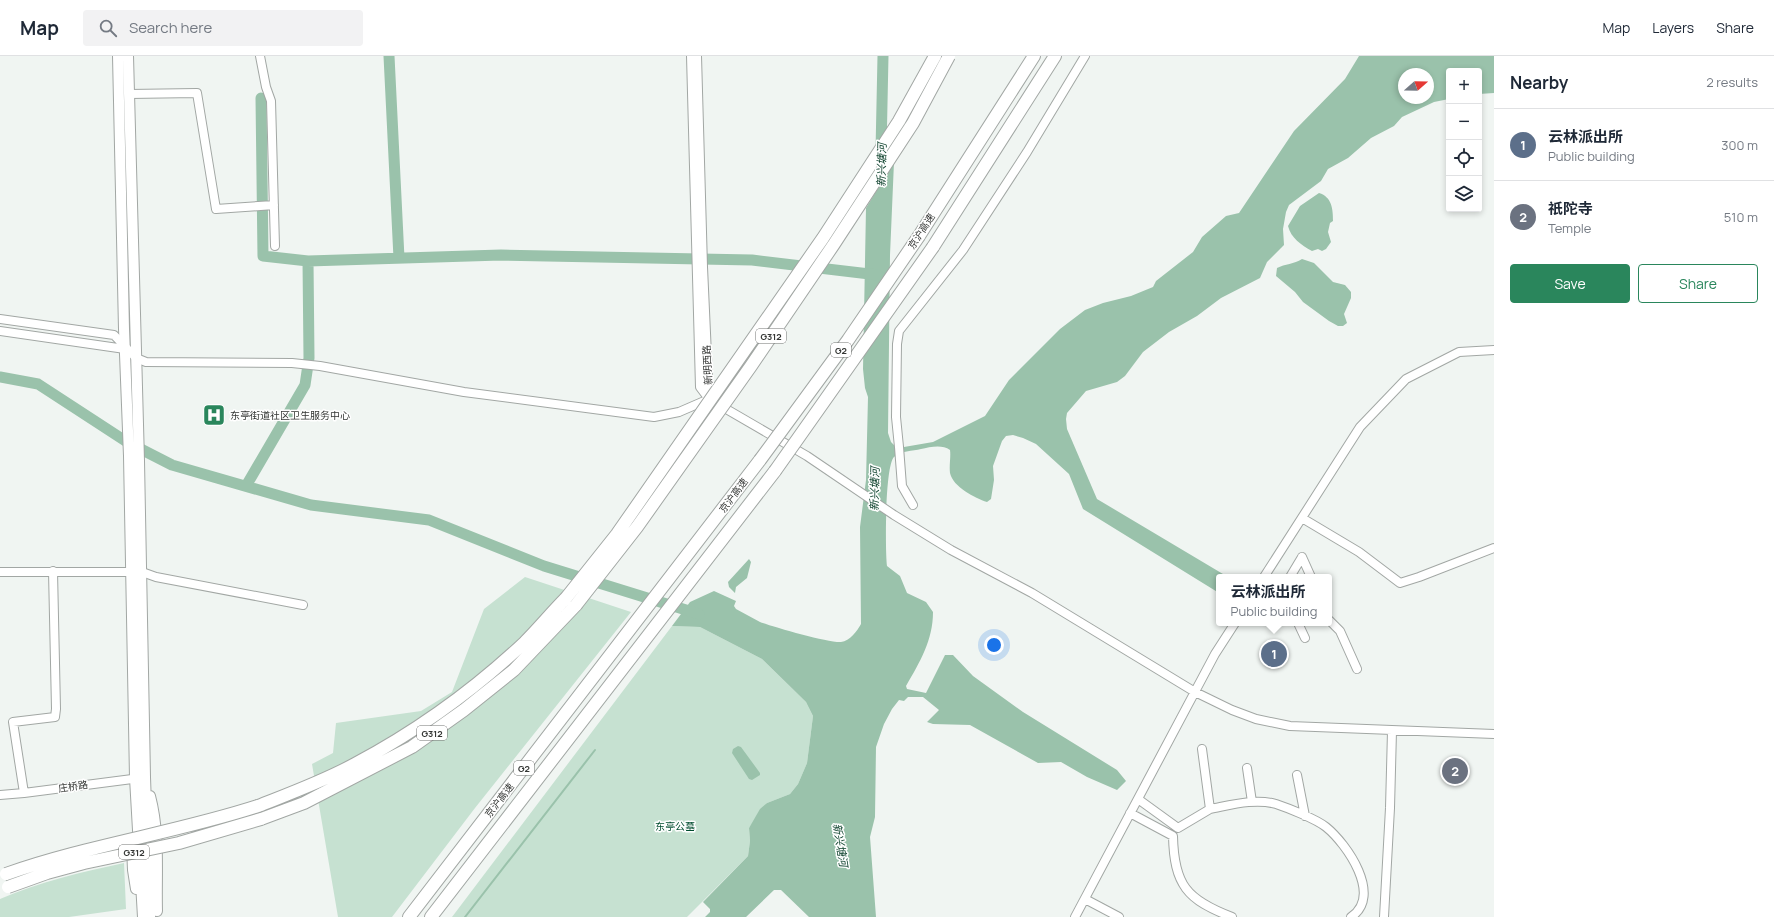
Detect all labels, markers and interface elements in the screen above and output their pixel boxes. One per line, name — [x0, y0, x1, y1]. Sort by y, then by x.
search box — [83, 10, 363, 46]
text: Map — [20, 15, 59, 41]
icon: search — [97, 17, 119, 39]
text: Search here — [129, 17, 212, 38]
text: Map — [1602, 18, 1630, 37]
text: Layers — [1652, 18, 1694, 37]
text: Share — [1716, 18, 1754, 37]
north arrow — [1398, 68, 1434, 104]
map controls — [1446, 68, 1482, 212]
button: + — [1446, 68, 1482, 104]
text: Nearby — [1510, 71, 1568, 94]
text: 2 results — [1706, 73, 1758, 91]
button: − — [1446, 104, 1482, 140]
text: 云林派出所 — [1548, 126, 1623, 147]
text: 1 — [1520, 136, 1526, 154]
text: 300 m — [1721, 136, 1758, 154]
button: locate — [1446, 140, 1482, 176]
water label: 新兴塘河 — [873, 141, 889, 187]
text: Public building — [1548, 147, 1635, 165]
button: layers — [1446, 176, 1482, 212]
text: 祇陀寺 — [1548, 198, 1593, 219]
text: 2 — [1519, 208, 1527, 226]
text: 510 m — [1724, 208, 1758, 226]
street label: 京沪高速 — [904, 210, 938, 252]
text: Temple — [1548, 219, 1591, 237]
button: Save — [1510, 264, 1630, 303]
button: Share — [1638, 264, 1758, 303]
road number: G312 — [756, 329, 786, 343]
road number: G2 — [831, 343, 851, 357]
street label: 新明西路 — [699, 345, 715, 385]
hospital icon: 东亭街道社区卫生服务中心 — [201, 402, 227, 428]
place label: 东亭街道社区卫生服务中心 — [230, 408, 350, 422]
water label: 新兴塘河 — [866, 465, 882, 511]
street label: 京沪高速 — [715, 475, 751, 515]
popup — [1216, 574, 1332, 626]
text: 云林派出所 — [1231, 581, 1306, 602]
text: Public building — [1231, 602, 1317, 620]
your location — [984, 635, 1004, 655]
pin: 1 — [1261, 639, 1287, 669]
road number: G312 — [417, 726, 447, 740]
pin: 2 — [1442, 756, 1468, 786]
road number: G2 — [514, 761, 534, 775]
street label: 庄桥路 — [57, 777, 89, 795]
street label: 京沪高速 — [481, 780, 517, 820]
park label: 东亭公墓 — [655, 819, 695, 833]
water label: 新兴塘河 — [830, 822, 852, 870]
road number: G312 — [119, 845, 149, 859]

